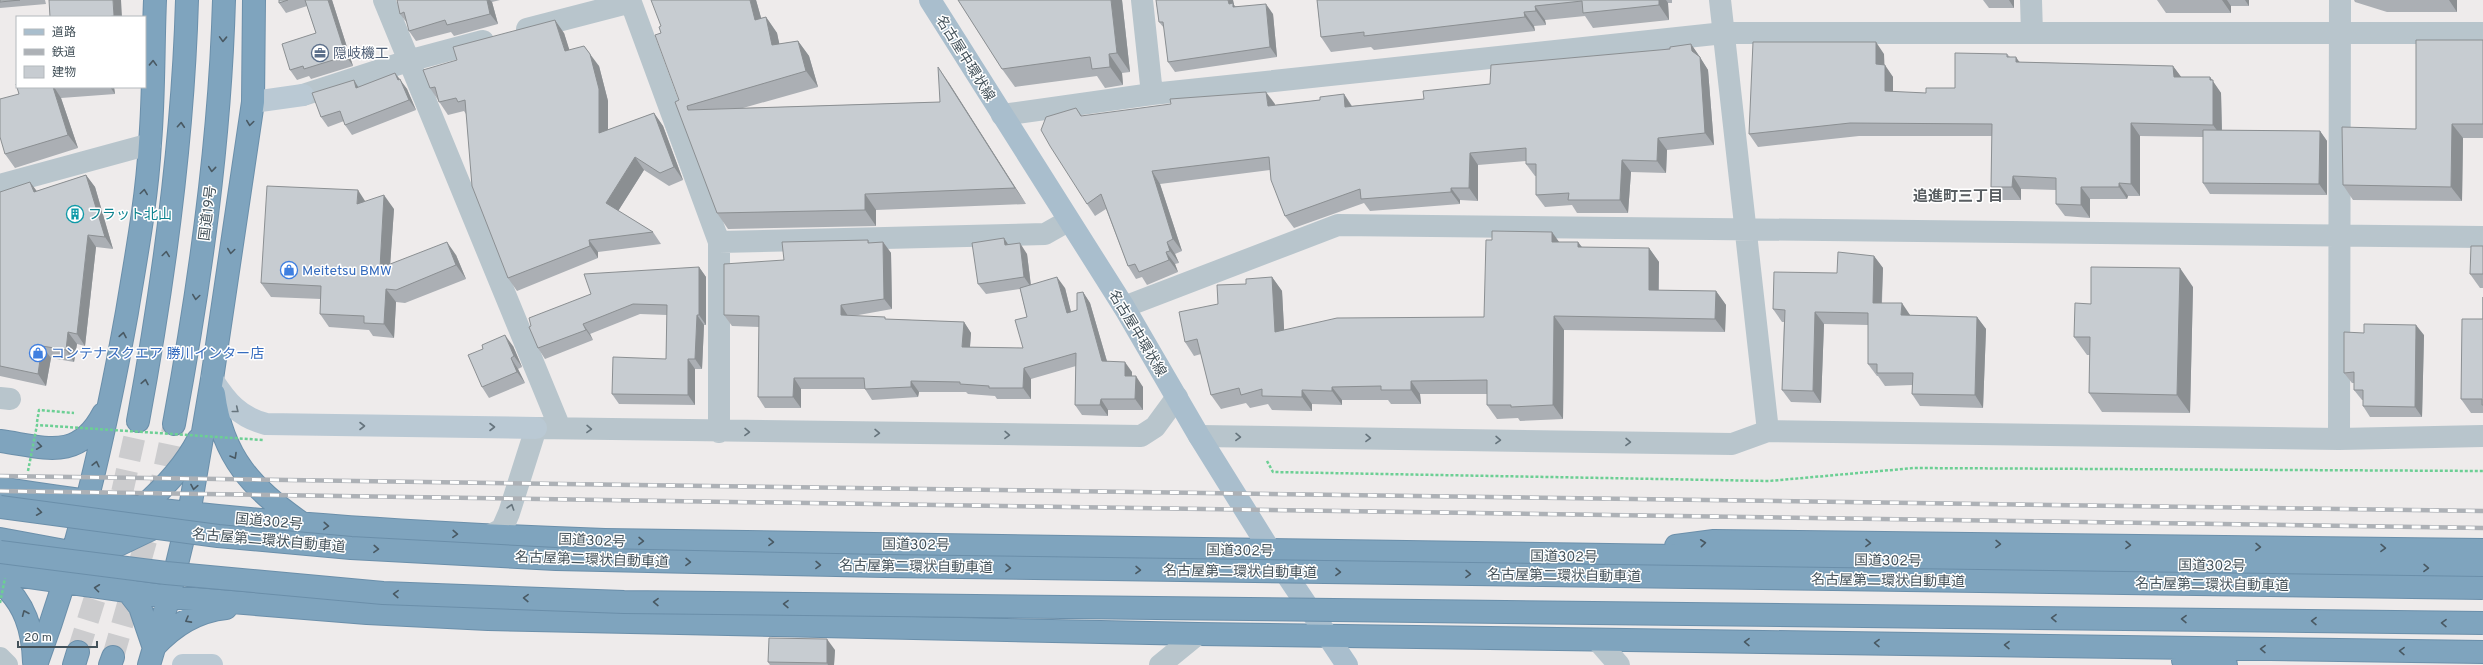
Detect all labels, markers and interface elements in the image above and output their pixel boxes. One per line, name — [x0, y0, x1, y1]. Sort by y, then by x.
street label: 名古屋中環状線 — [932, 12, 999, 105]
legend — [16, 16, 146, 88]
text: 道路 — [52, 25, 76, 41]
one-way arrow — [218, 36, 227, 42]
office icon: 隠岐機工 — [310, 43, 330, 63]
text: 鉄道 — [52, 45, 76, 61]
place label: 隠岐機工 — [333, 45, 389, 63]
one-way arrow — [149, 60, 157, 66]
text: 建物 — [52, 65, 76, 81]
one-way arrow — [246, 120, 255, 126]
one-way arrow — [176, 122, 185, 128]
one-way arrow — [208, 166, 217, 172]
street label: 国道19号 — [197, 185, 220, 242]
district label: 追進町三丁目 — [1913, 188, 2003, 207]
one-way arrow — [139, 189, 148, 195]
building icon: フラット北山 — [65, 204, 85, 224]
place label: フラット北山 — [88, 206, 172, 224]
one-way arrow — [227, 248, 236, 254]
one-way arrow — [161, 251, 170, 257]
shop icon: Meitetsu BMW — [279, 260, 299, 280]
place label: Meitetsu BMW — [302, 263, 392, 280]
street label: 名古屋中環状線 — [1104, 287, 1170, 380]
one-way arrow — [192, 294, 201, 301]
one-way arrow — [118, 332, 126, 338]
shop icon: コンテナスクエア 勝川インター店 — [28, 343, 48, 363]
place label: コンテナスクエア 勝川インター店 — [51, 346, 264, 363]
one-way arrow — [140, 379, 149, 385]
one-way arrow — [231, 405, 239, 412]
one-way arrow — [359, 422, 365, 430]
one-way arrow — [489, 423, 495, 431]
one-way arrow — [586, 425, 592, 433]
one-way arrow — [744, 428, 750, 436]
one-way arrow — [874, 429, 880, 437]
one-way arrow — [1004, 430, 1010, 439]
one-way arrow — [1235, 433, 1241, 441]
one-way arrow — [1365, 434, 1371, 443]
one-way arrow — [1495, 436, 1501, 444]
one-way arrow — [1625, 438, 1631, 446]
one-way arrow — [36, 441, 42, 450]
one-way arrow — [230, 452, 237, 460]
one-way arrow — [92, 461, 100, 467]
one-way arrow — [190, 484, 199, 490]
one-way arrow — [506, 503, 515, 510]
one-way arrow — [36, 507, 42, 516]
street label: 国道302号 — [234, 511, 303, 534]
one-way arrow — [323, 522, 329, 531]
street label: 名古屋第二環状自動車道 — [191, 525, 346, 557]
one-way arrow — [452, 530, 458, 539]
street label: 国道302号 — [558, 532, 626, 551]
street label: 国道302号 — [882, 536, 950, 555]
one-way arrow — [638, 537, 644, 545]
one-way arrow — [768, 538, 774, 546]
one-way arrow — [1700, 538, 1706, 547]
one-way arrow — [1865, 539, 1871, 547]
one-way arrow — [1995, 540, 2001, 548]
one-way arrow — [2125, 541, 2131, 549]
street label: 国道302号 — [1206, 542, 1274, 561]
one-way arrow — [2255, 542, 2261, 551]
one-way arrow — [2380, 544, 2386, 552]
one-way arrow — [373, 545, 379, 554]
street label: 名古屋第二環状自動車道 — [515, 548, 669, 572]
street label: 国道302号 — [1530, 548, 1598, 567]
street label: 国道302号 — [1854, 552, 1922, 571]
street label: 名古屋第二環状自動車道 — [839, 557, 993, 577]
street label: 国道302号 — [2178, 557, 2246, 576]
one-way arrow — [685, 558, 691, 566]
one-way arrow — [815, 560, 821, 569]
street label: 名古屋第二環状自動車道 — [1163, 562, 1317, 582]
one-way arrow — [1005, 564, 1011, 572]
one-way arrow — [2423, 564, 2429, 572]
one-way arrow — [1135, 565, 1141, 574]
street label: 名古屋第二環状自動車道 — [1487, 566, 1641, 586]
one-way arrow — [1335, 568, 1341, 576]
one-way arrow — [1465, 570, 1471, 578]
street label: 名古屋第二環状自動車道 — [1811, 571, 1965, 591]
street label: 名古屋第二環状自動車道 — [2135, 575, 2289, 595]
one-way arrow — [94, 584, 100, 593]
one-way arrow — [393, 590, 399, 598]
one-way arrow — [523, 594, 529, 603]
one-way arrow — [653, 598, 659, 606]
one-way arrow — [783, 600, 789, 608]
one-way arrow — [22, 610, 30, 618]
one-way arrow — [2051, 614, 2057, 622]
one-way arrow — [2181, 615, 2187, 623]
one-way arrow — [185, 616, 192, 623]
one-way arrow — [2311, 617, 2317, 625]
one-way arrow — [2441, 619, 2447, 627]
scale bar — [18, 623, 97, 649]
text: 20 m — [24, 630, 52, 646]
one-way arrow — [1744, 638, 1750, 646]
one-way arrow — [1874, 639, 1880, 647]
one-way arrow — [2004, 641, 2010, 649]
one-way arrow — [2260, 645, 2266, 653]
one-way arrow — [2399, 647, 2405, 655]

